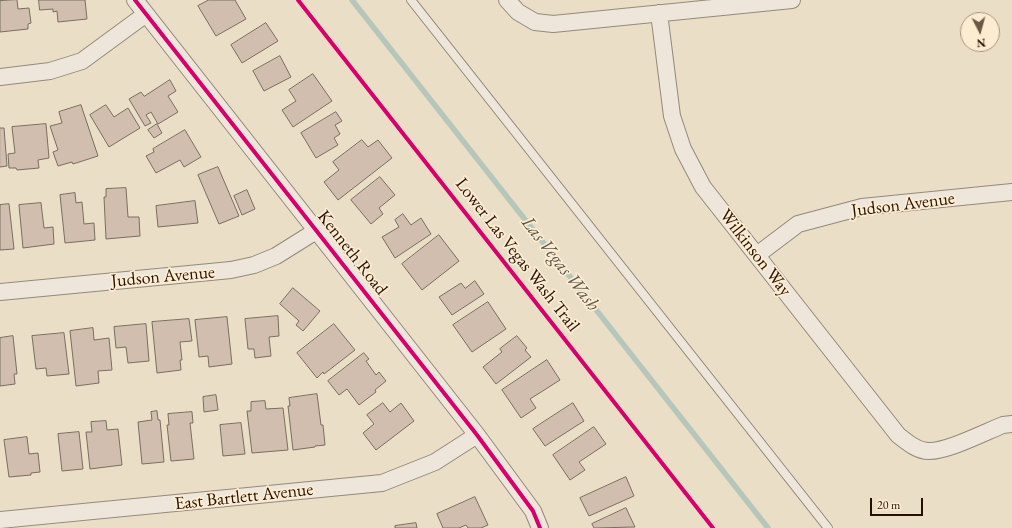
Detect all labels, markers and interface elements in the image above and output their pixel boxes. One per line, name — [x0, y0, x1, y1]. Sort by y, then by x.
north arrow — [960, 12, 1000, 52]
text: N — [976, 36, 986, 50]
street label: Lower Las Vegas Wash Trail — [450, 174, 584, 336]
street label: Judson Avenue — [850, 188, 956, 222]
street label: Wilkinson Way — [714, 205, 796, 301]
street label: Kenneth Road — [312, 206, 392, 300]
water label: Las Vegas Wash — [516, 212, 604, 316]
street label: Judson Avenue — [110, 262, 216, 292]
street label: East Bartlett Avenue — [174, 479, 314, 515]
scale bar — [872, 490, 925, 516]
text: 20 m — [877, 497, 900, 513]

